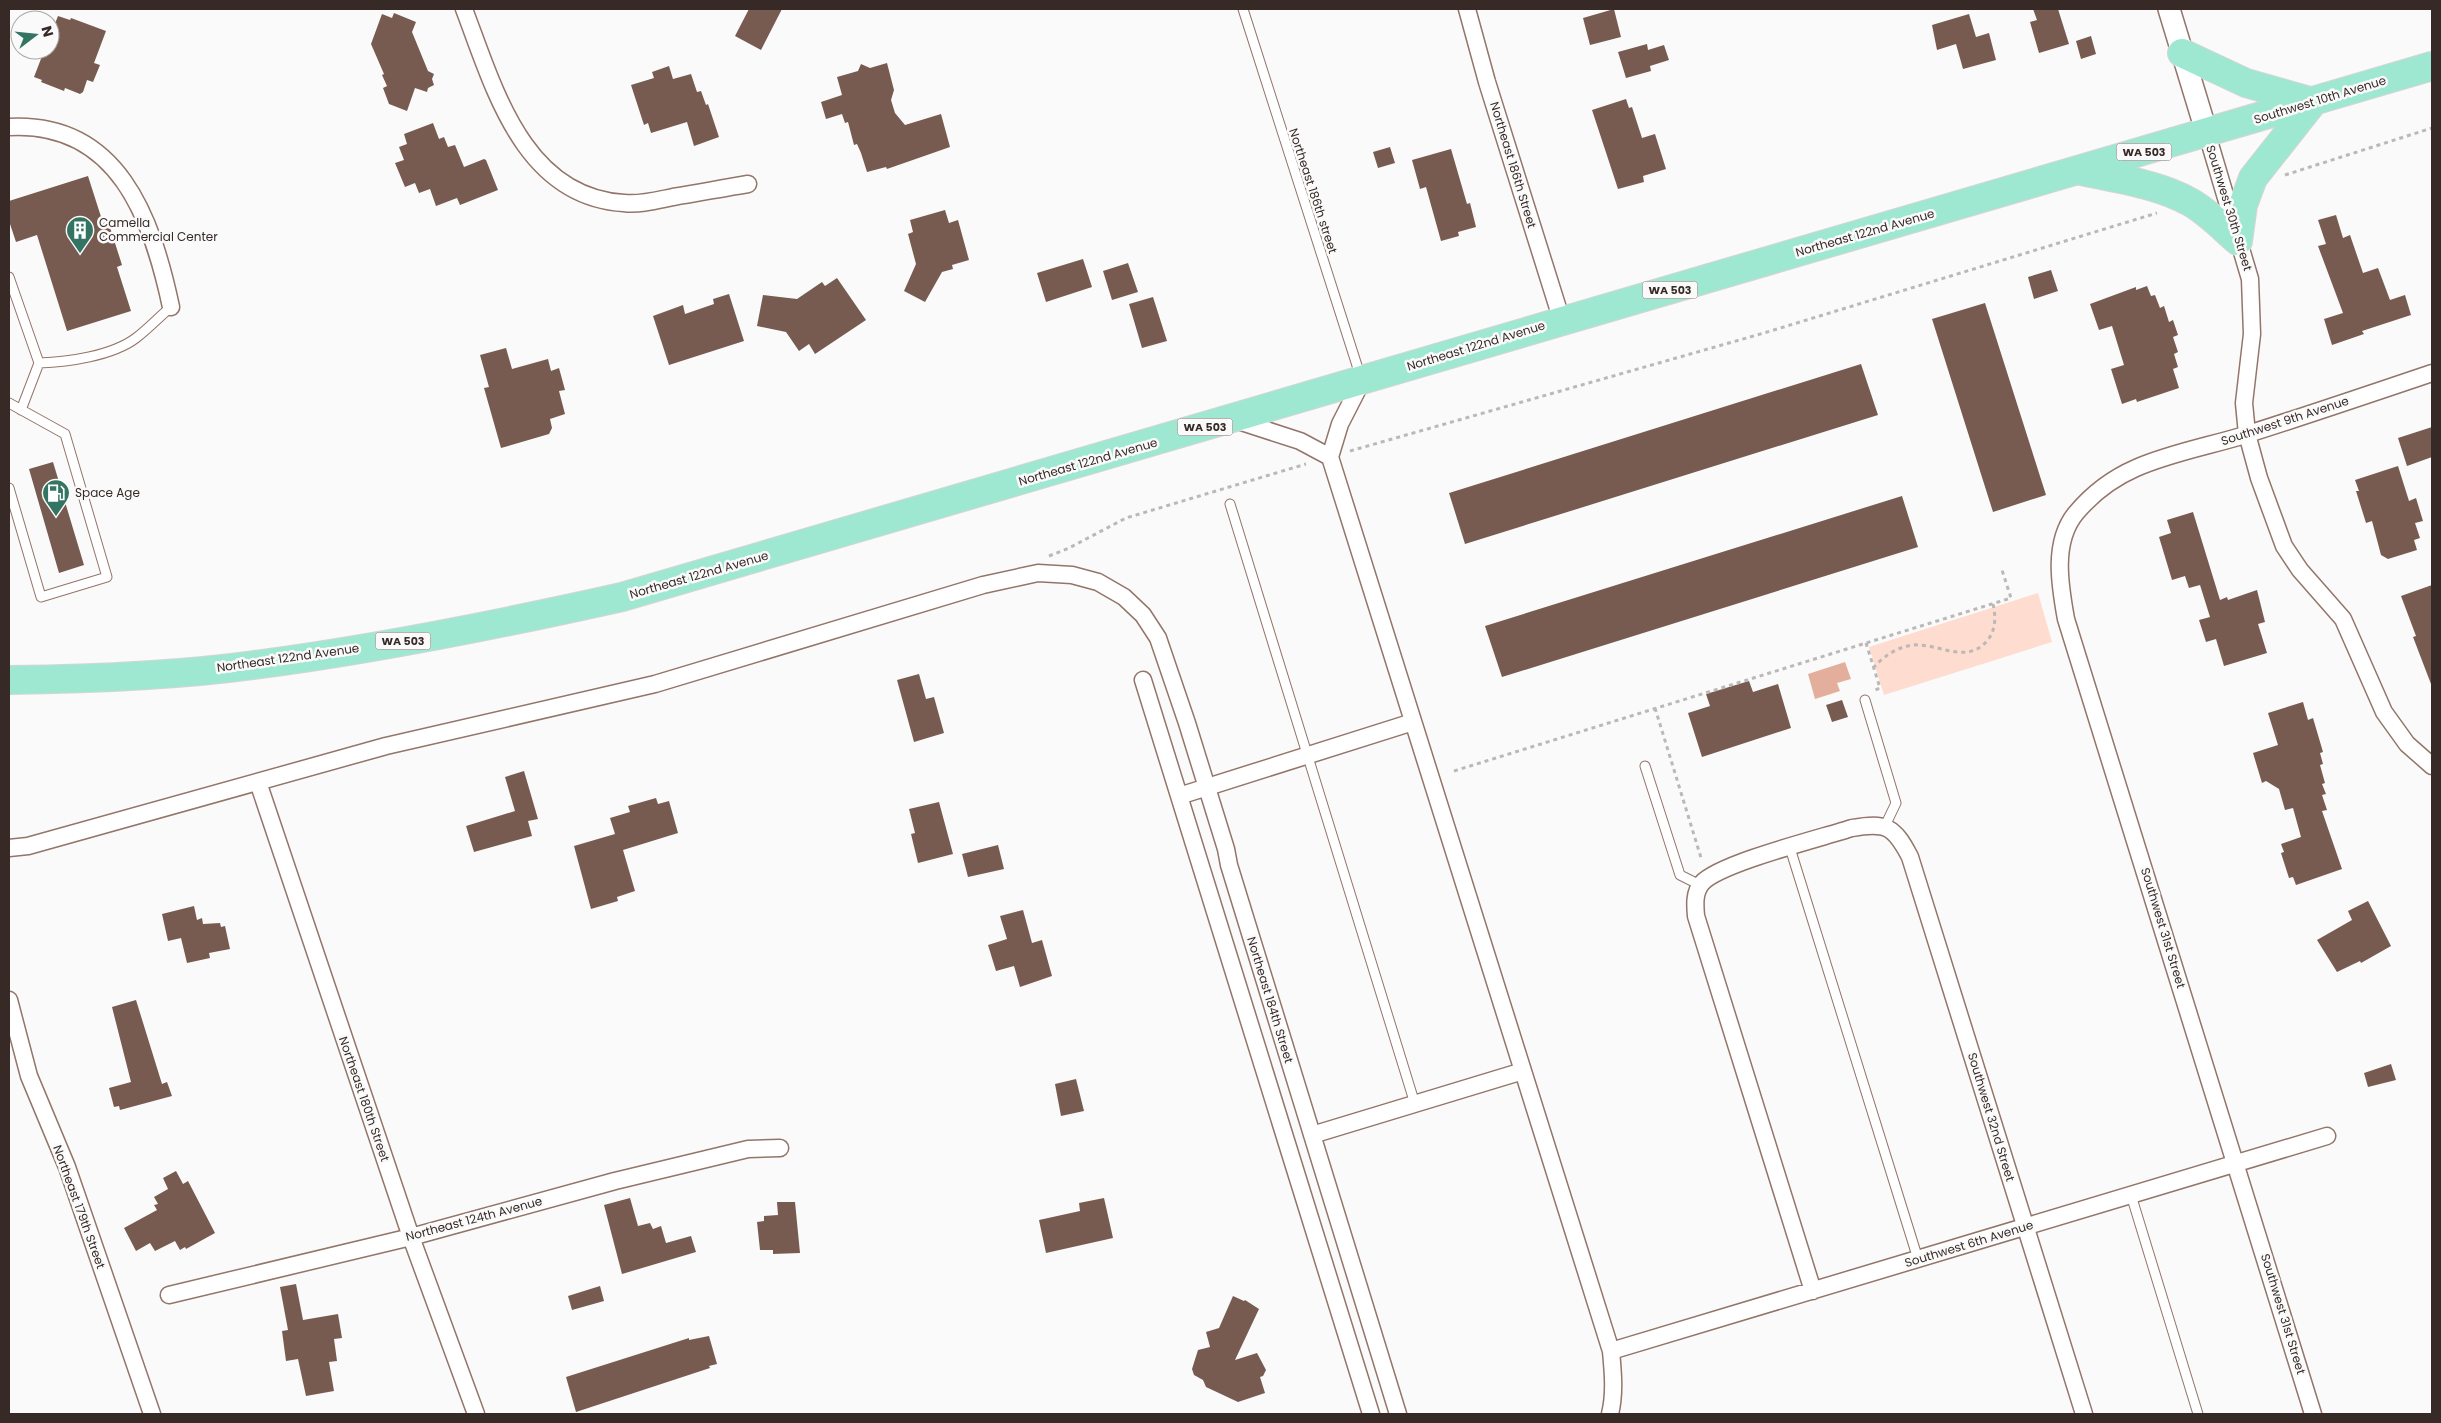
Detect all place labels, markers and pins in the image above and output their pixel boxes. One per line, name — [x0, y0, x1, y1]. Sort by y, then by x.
place label: Camella Commercial Center — [99, 214, 218, 245]
building icon: Camella Commercial Center — [65, 215, 95, 254]
fuel station icon: Space Age — [41, 478, 71, 517]
place label: Space Age — [75, 484, 140, 501]

